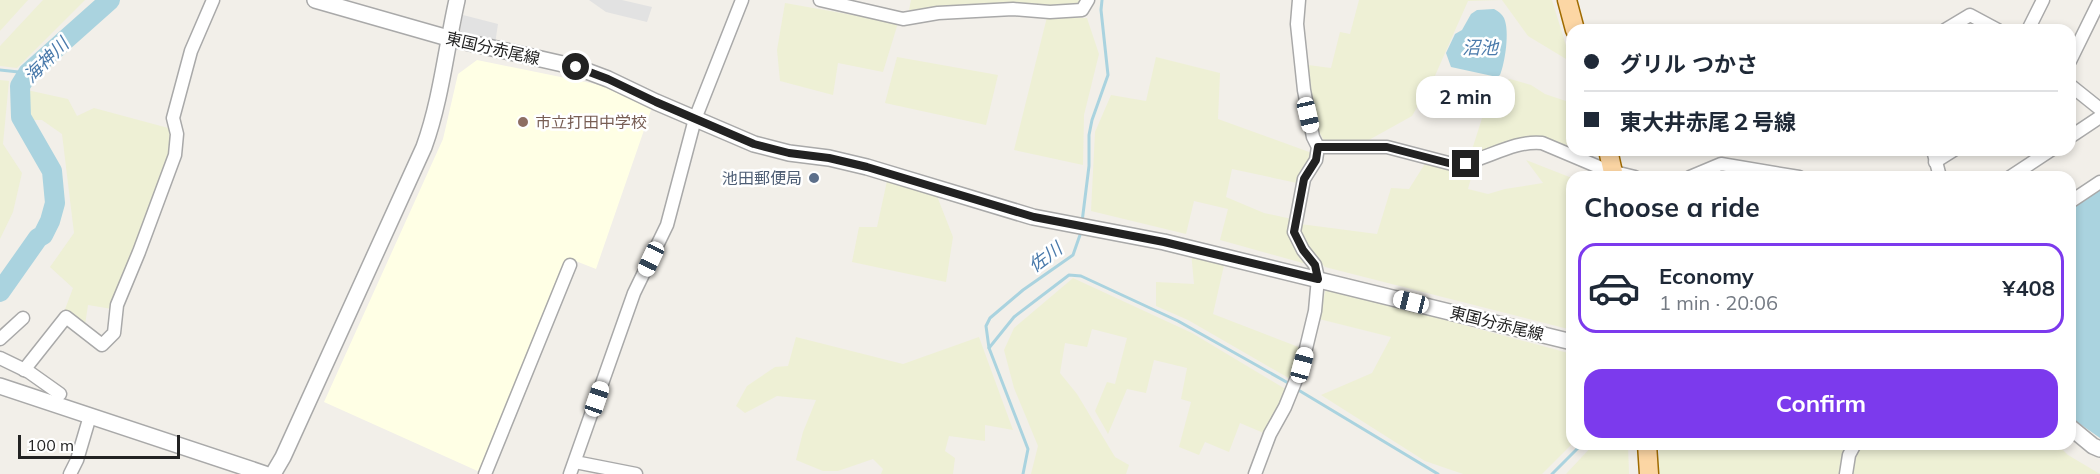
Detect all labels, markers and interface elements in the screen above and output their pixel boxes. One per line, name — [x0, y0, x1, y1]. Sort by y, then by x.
street label: 東国分赤尾線 — [444, 27, 542, 69]
water label: 海神川 — [19, 31, 75, 87]
water label: 沼池 — [1462, 36, 1500, 59]
text: グリル つかさ — [1620, 50, 1758, 78]
route start — [562, 53, 589, 80]
callout: 2 min — [1416, 77, 1516, 119]
text: 2 min — [1439, 84, 1492, 109]
car — [1295, 95, 1321, 135]
text: 東大井赤尾２号線 — [1620, 108, 1796, 136]
place label: 市立打田中学校 — [535, 112, 647, 132]
marker: 市立打田中学校 — [516, 115, 530, 129]
route end — [1452, 150, 1479, 177]
place label: 池田郵便局 — [722, 168, 802, 188]
marker: 池田郵便局 — [807, 171, 821, 185]
text: Choose a ride — [1584, 190, 1760, 224]
water label: 佐川 — [1024, 236, 1068, 277]
car — [635, 239, 667, 279]
icon: car — [1587, 261, 1641, 315]
text: Economy — [1659, 262, 1754, 290]
text: ¥408 — [2002, 274, 2055, 302]
car — [1391, 289, 1431, 315]
text: 1 min · 20:06 — [1659, 290, 1778, 315]
street label: 東国分赤尾線 — [1448, 302, 1546, 344]
car — [1289, 345, 1315, 385]
button: Confirm — [1584, 369, 2058, 438]
car — [583, 379, 611, 419]
scale bar — [18, 432, 180, 460]
text: 100 m — [27, 435, 74, 455]

